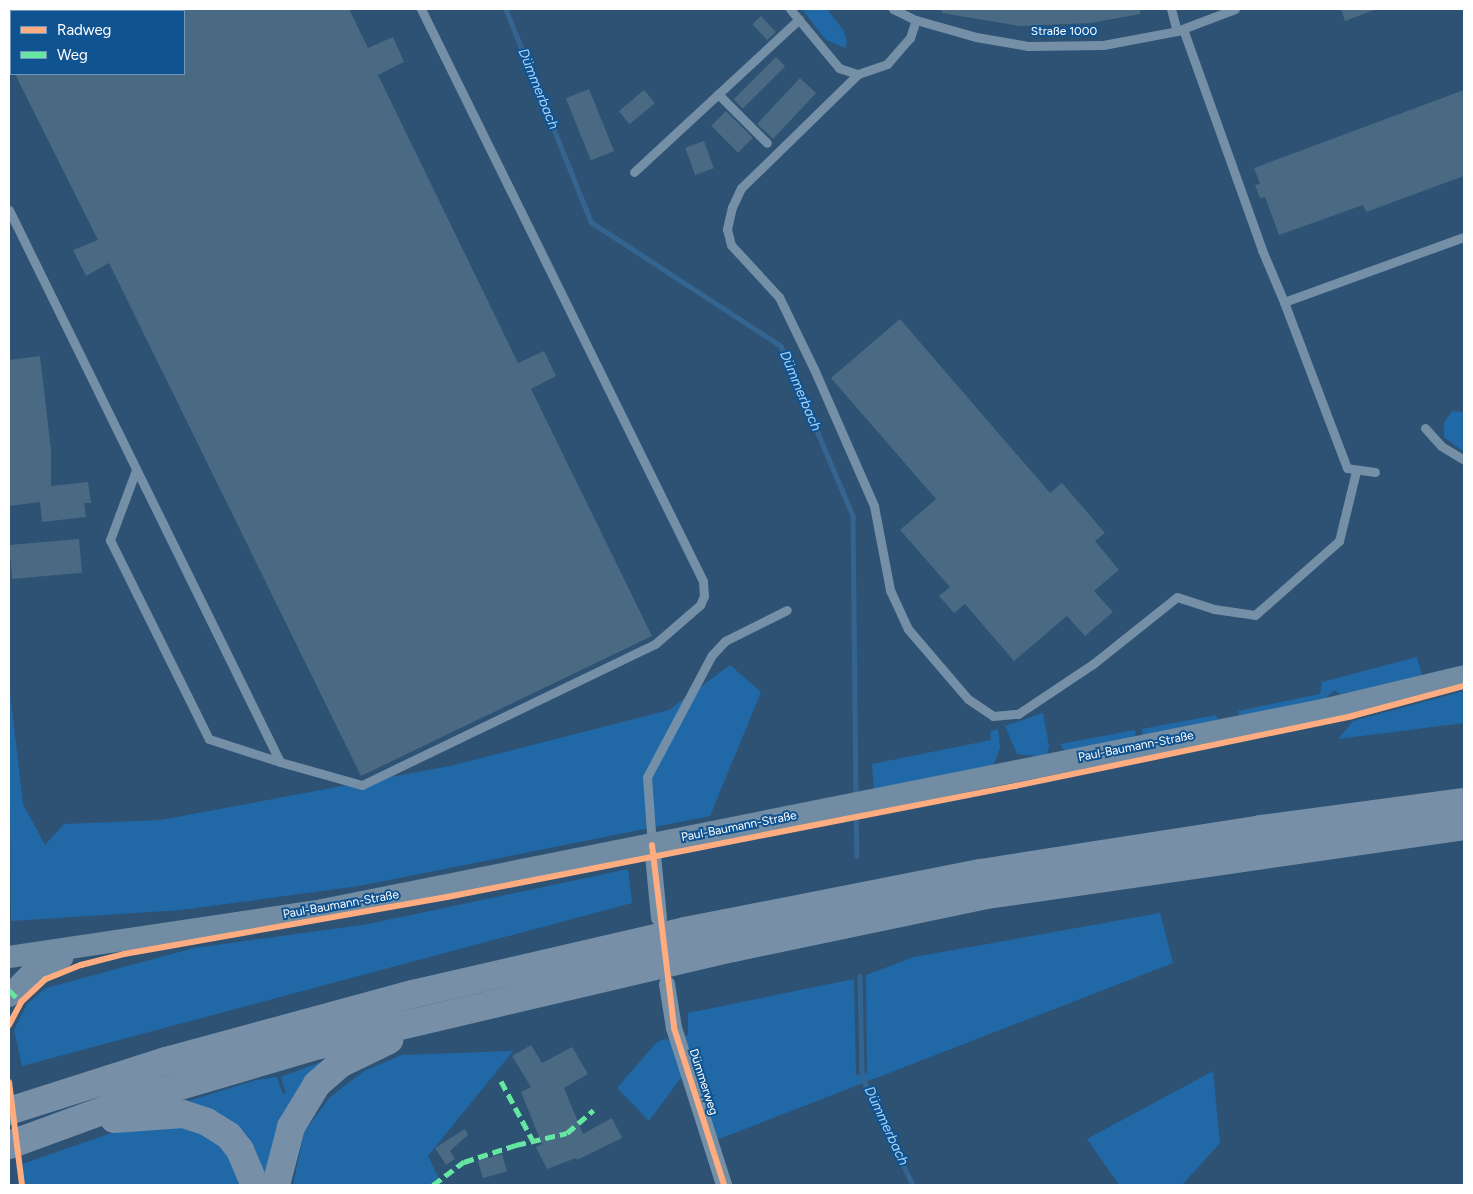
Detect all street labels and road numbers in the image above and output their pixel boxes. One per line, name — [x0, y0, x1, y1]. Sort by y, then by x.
street label: Straße 1000 — [1031, 25, 1097, 39]
street label: Paul-Baumann-Straße — [1077, 729, 1195, 765]
street label: Paul-Baumann-Straße — [680, 809, 798, 845]
street label: Paul-Baumann-Straße — [282, 888, 400, 922]
street label: Dümmerweg — [686, 1047, 720, 1117]

